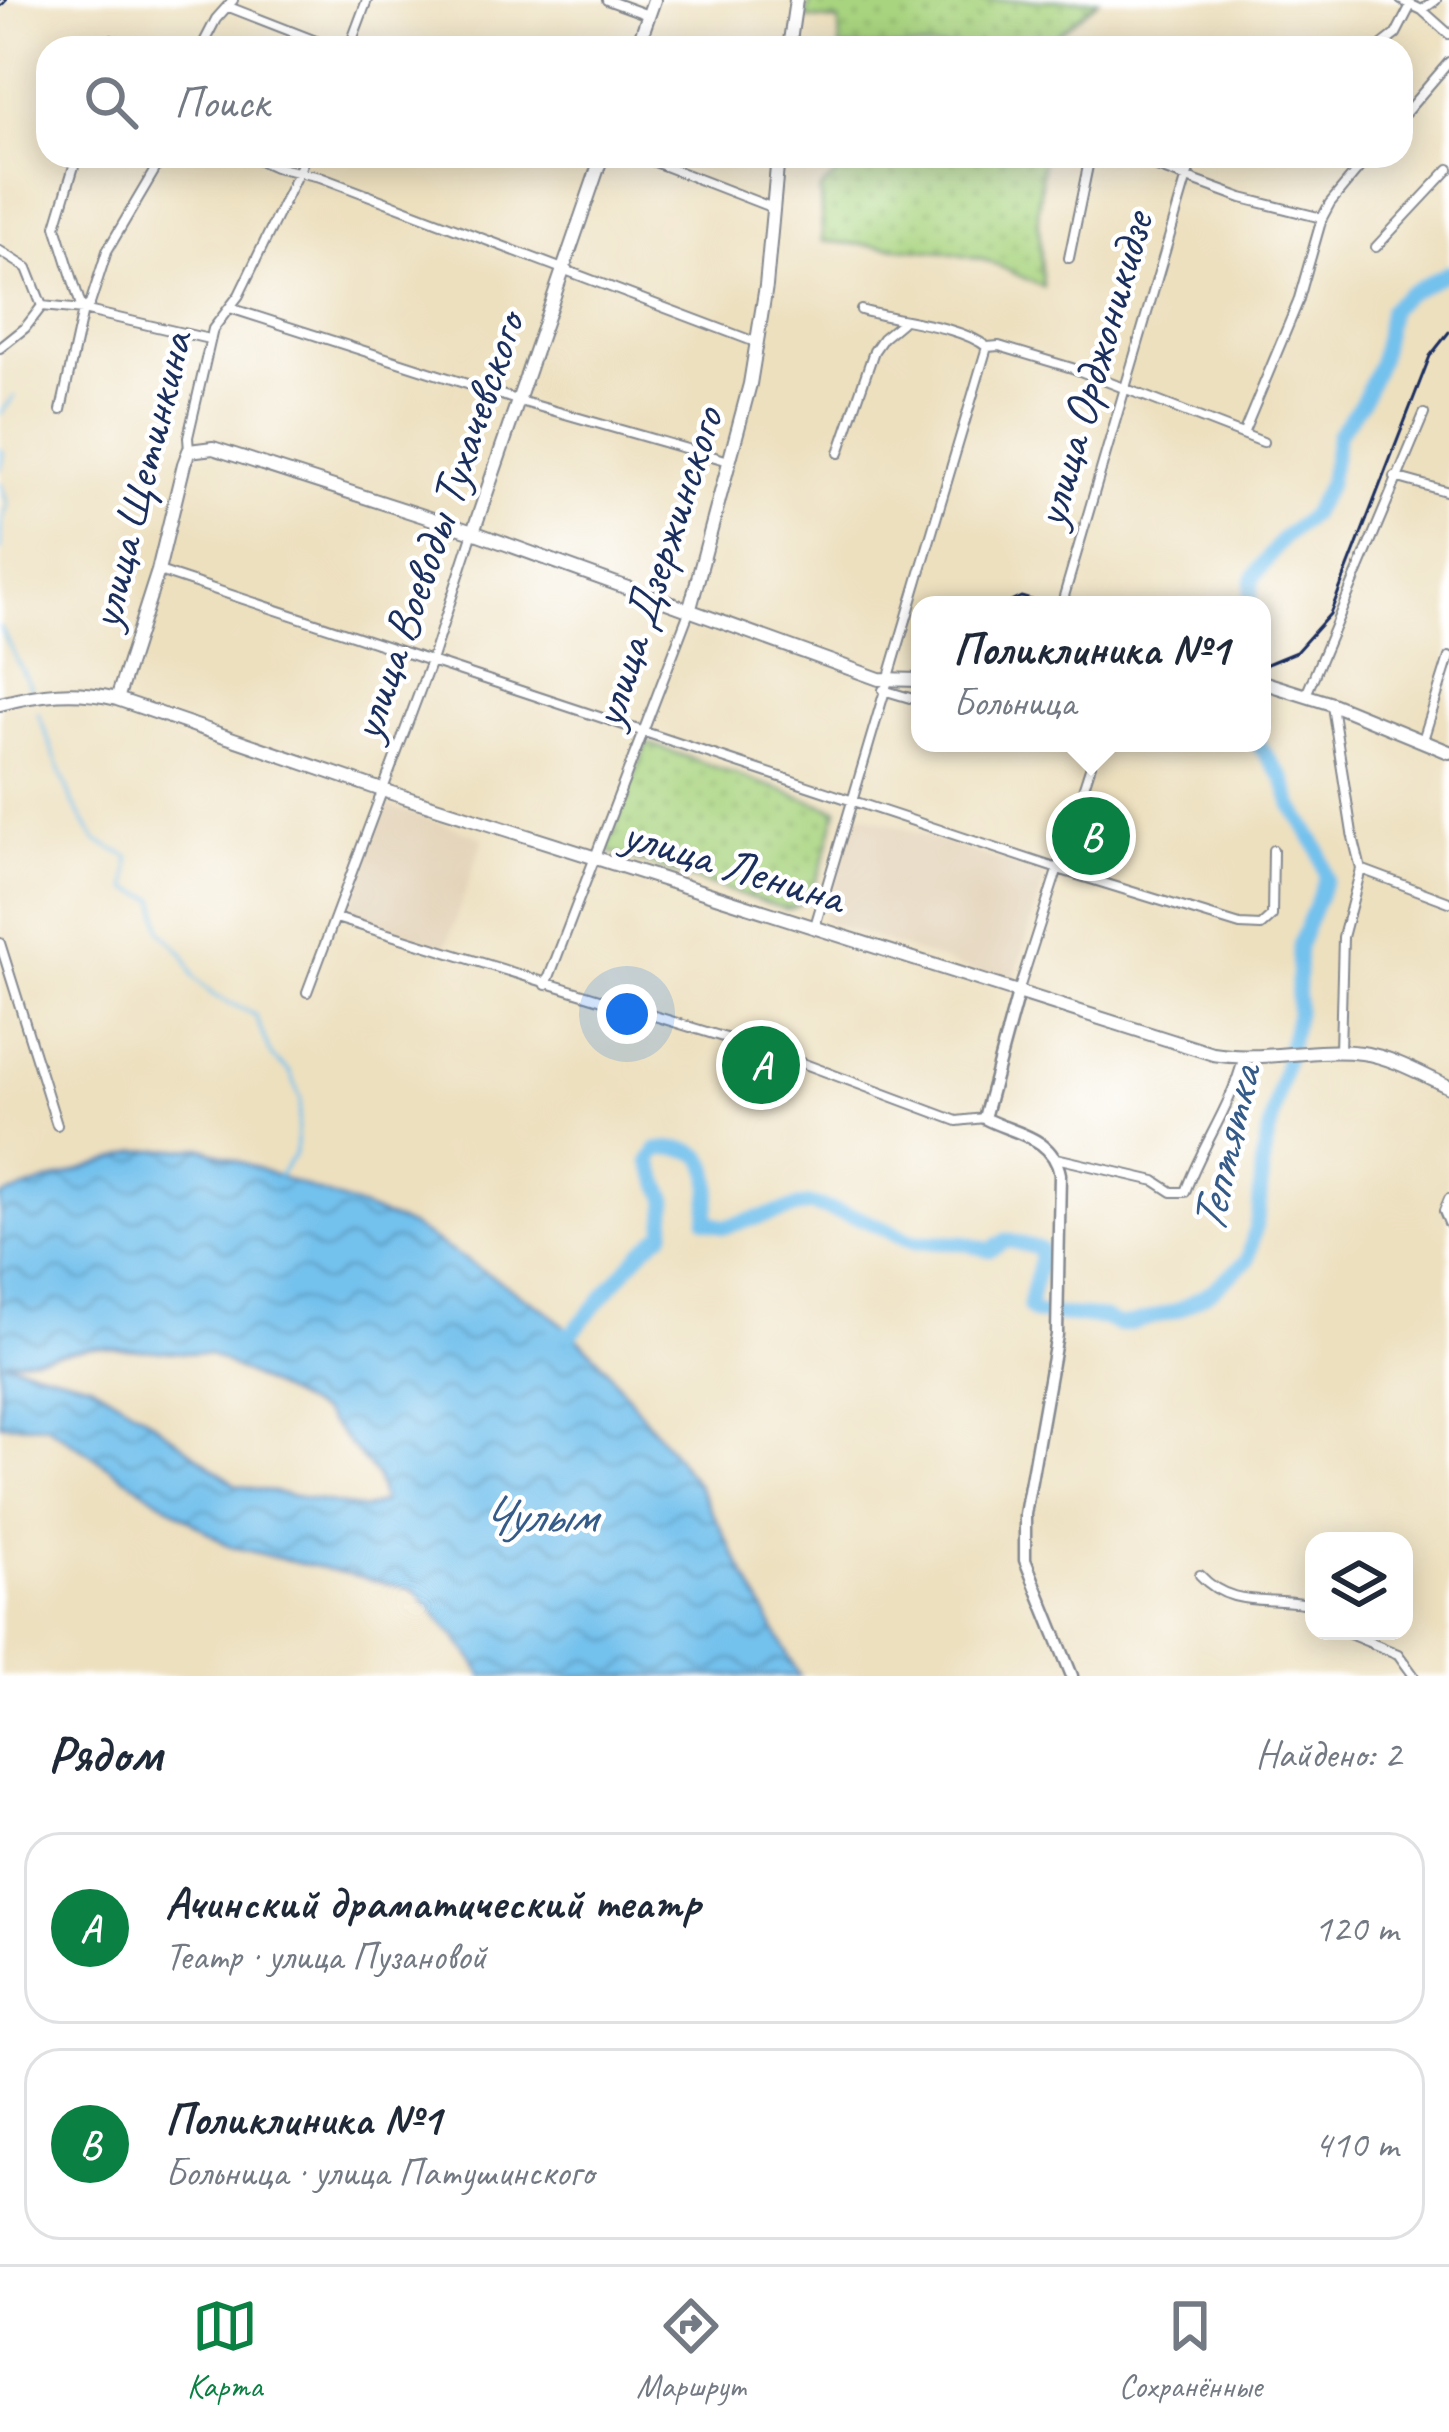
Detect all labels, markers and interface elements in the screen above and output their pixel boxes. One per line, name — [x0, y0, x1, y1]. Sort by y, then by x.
search box — [36, 36, 1413, 168]
icon: search — [78, 69, 144, 135]
text: Поиск — [174, 74, 269, 131]
street label: улица Орджоникидзе — [1019, 202, 1167, 536]
street label: улица Воеводы Тухачевского — [335, 300, 540, 751]
street label: улица Щетинкина — [73, 323, 206, 638]
street label: улица Дзержинского — [576, 397, 738, 738]
popup — [911, 596, 1271, 752]
text: Поликлиника №1 — [953, 621, 1229, 678]
text: Больница — [953, 678, 1076, 727]
pin: B — [1052, 791, 1130, 881]
street label: улица Ленина — [613, 802, 856, 928]
your location — [597, 984, 657, 1044]
pin: A — [722, 1020, 800, 1110]
water label: Тептятка — [1175, 1055, 1276, 1240]
water label: Чулым — [480, 1483, 602, 1547]
map controls — [1305, 1532, 1413, 1640]
button: layers — [1305, 1532, 1413, 1640]
text: Рядом — [48, 1722, 162, 1786]
text: Найдено: 2 — [1256, 1730, 1401, 1779]
text: Ачинский драматический театр — [165, 1875, 701, 1932]
text: A — [80, 1904, 100, 1953]
text: 120 m — [1314, 1904, 1398, 1953]
text: Театр · улица Пузановой — [165, 1932, 486, 1981]
text: Поликлиника №1 — [165, 2091, 441, 2148]
text: B — [80, 2120, 100, 2169]
text: 410 m — [1314, 2120, 1398, 2169]
text: Больница · улица Патушинского — [165, 2148, 594, 2197]
tab: Карта — [187, 2293, 262, 2407]
tab: Маршрут — [636, 2293, 745, 2407]
tab: Сохранённые — [1119, 2293, 1262, 2407]

